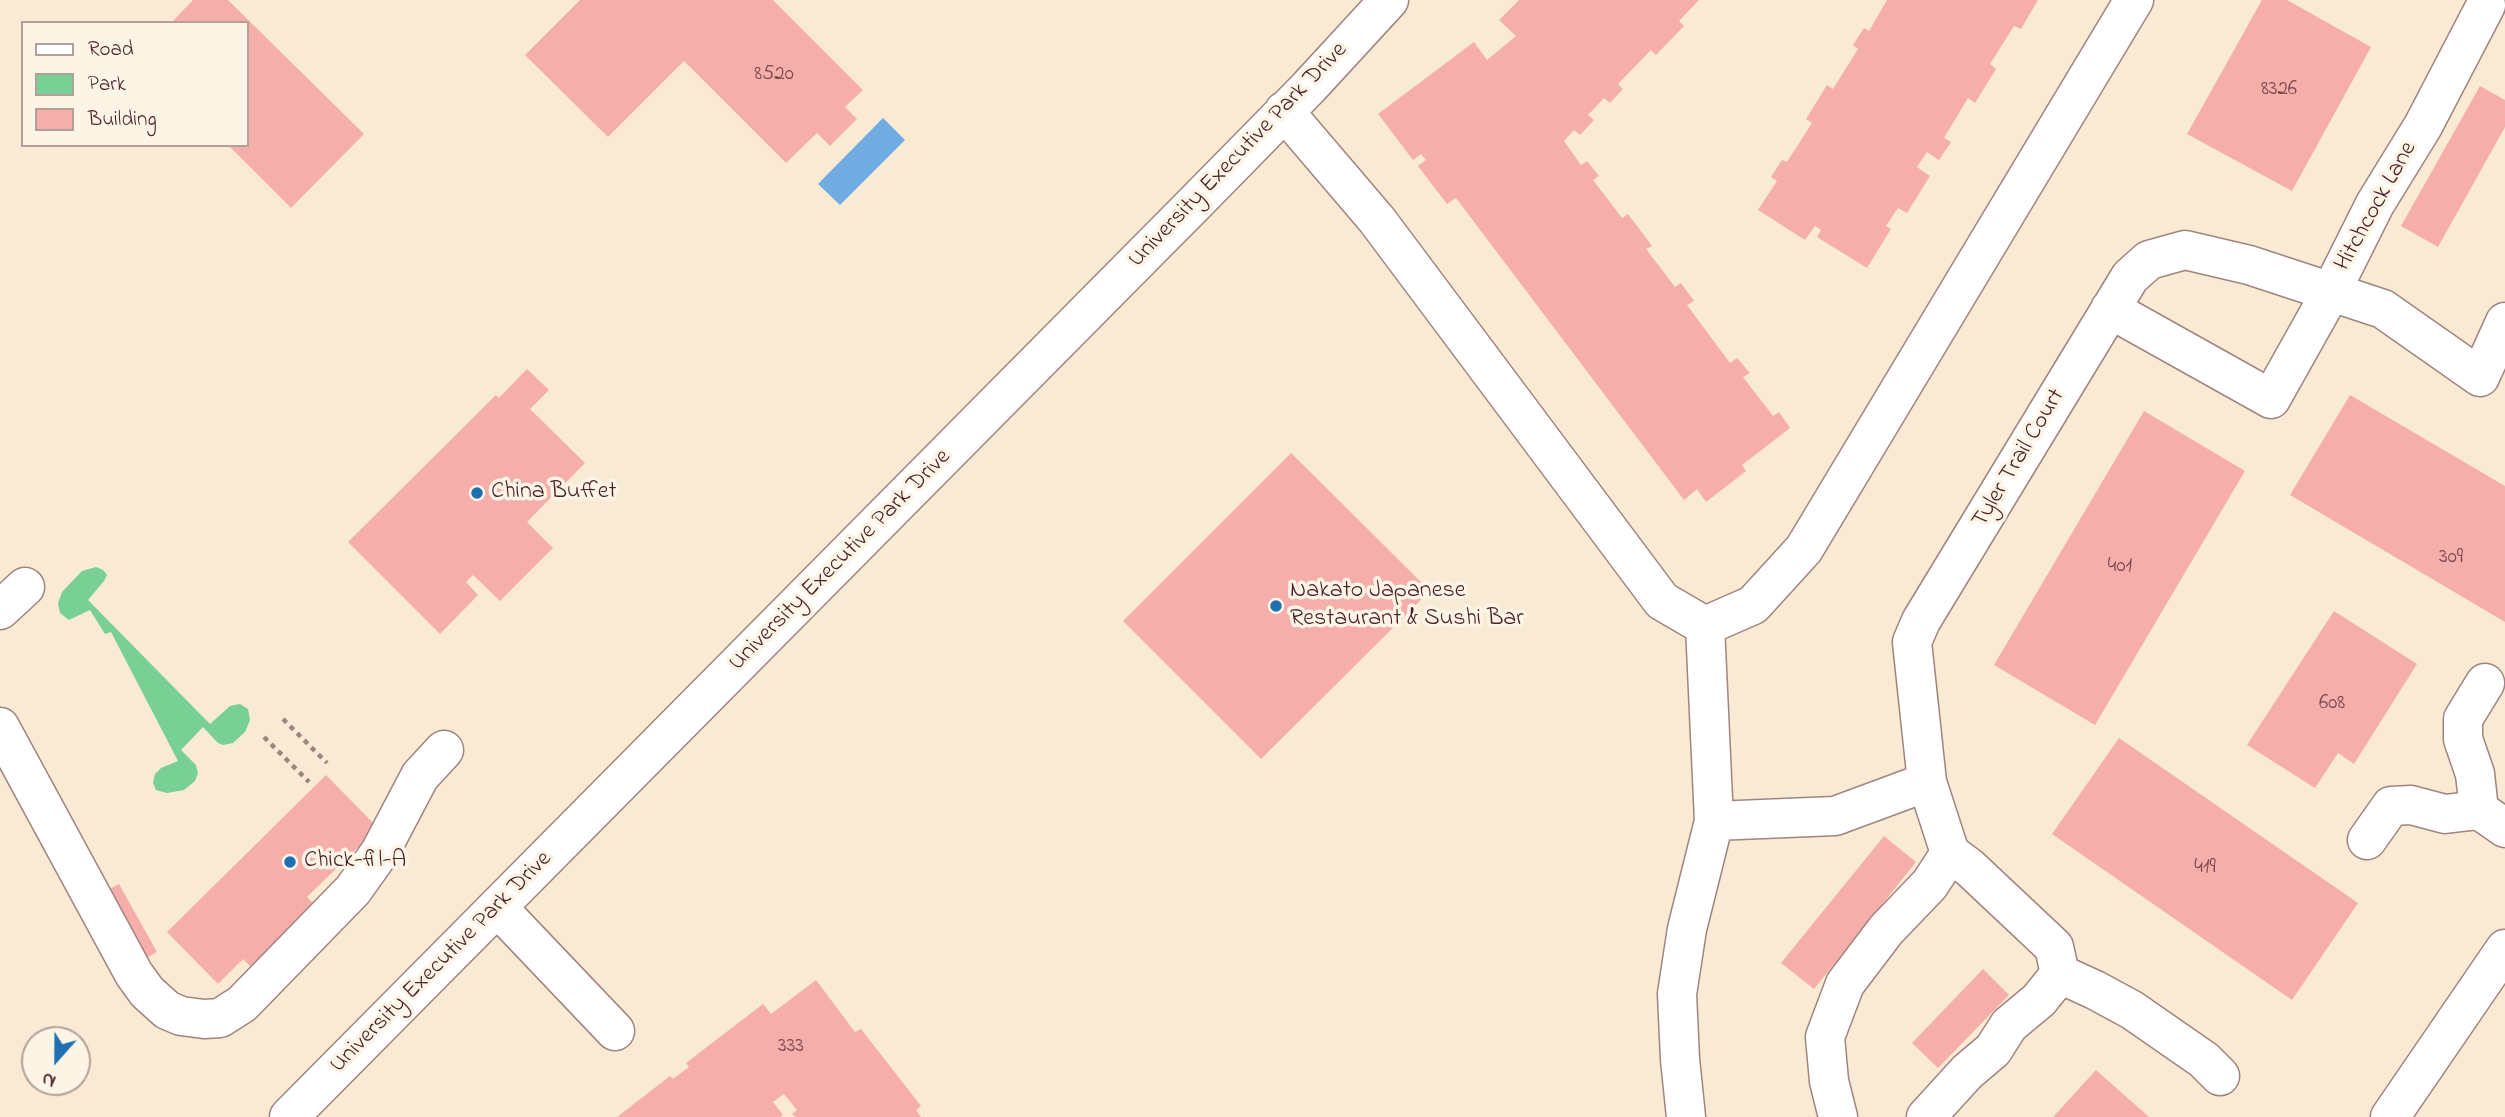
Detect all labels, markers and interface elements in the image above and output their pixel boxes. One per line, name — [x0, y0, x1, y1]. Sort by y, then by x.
legend — [21, 21, 248, 147]
text: Road — [88, 35, 134, 65]
street label: University Executive Park Drive — [1124, 37, 1354, 275]
house number: 8520 — [754, 63, 794, 89]
text: Park — [88, 70, 126, 100]
house number: 8326 — [2261, 78, 2297, 104]
text: Building — [88, 105, 157, 135]
street label: Hitchcock Lane — [2330, 137, 2424, 277]
street label: Tyler Trail Court — [1967, 384, 2073, 534]
street label: University Executive Park Drive — [724, 444, 958, 678]
place label: China Buffet — [491, 479, 617, 507]
marker: China Buffet — [469, 485, 485, 501]
house number: 309 — [2439, 546, 2463, 572]
house number: 401 — [2108, 555, 2132, 581]
place label: Nakato Japanese Restaurant & Sushi Bar — [1290, 578, 1524, 634]
marker: Nakato Japanese Restaurant & Sushi Bar — [1268, 598, 1284, 614]
house number: 608 — [2319, 692, 2345, 718]
street label: University Executive Park Drive — [325, 846, 559, 1080]
place label: Chick-fil-A — [304, 848, 406, 876]
marker: Chick-fil-A — [282, 854, 298, 870]
house number: 419 — [2194, 856, 2216, 882]
north arrow — [21, 1026, 91, 1096]
house number: 333 — [778, 1035, 804, 1061]
text: N — [38, 1064, 60, 1094]

